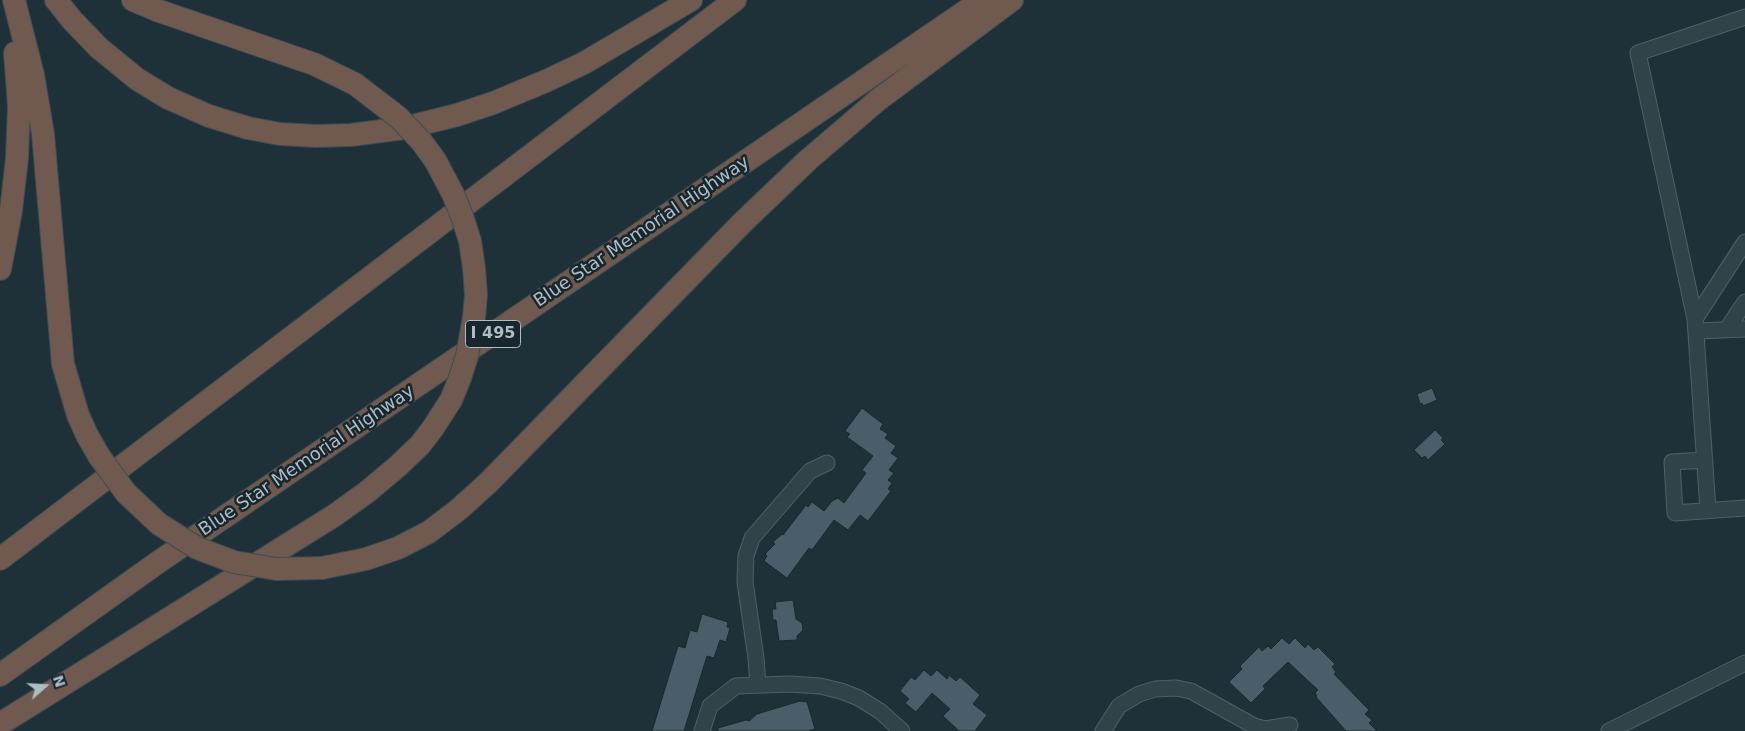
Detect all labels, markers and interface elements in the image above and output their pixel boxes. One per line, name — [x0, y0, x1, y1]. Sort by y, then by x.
street label: Blue Star Memorial Highway — [530, 152, 754, 312]
road number: I 495 — [466, 320, 520, 348]
street label: Blue Star Memorial Highway — [195, 381, 419, 541]
north arrow — [20, 661, 70, 711]
text: N — [50, 673, 69, 689]

